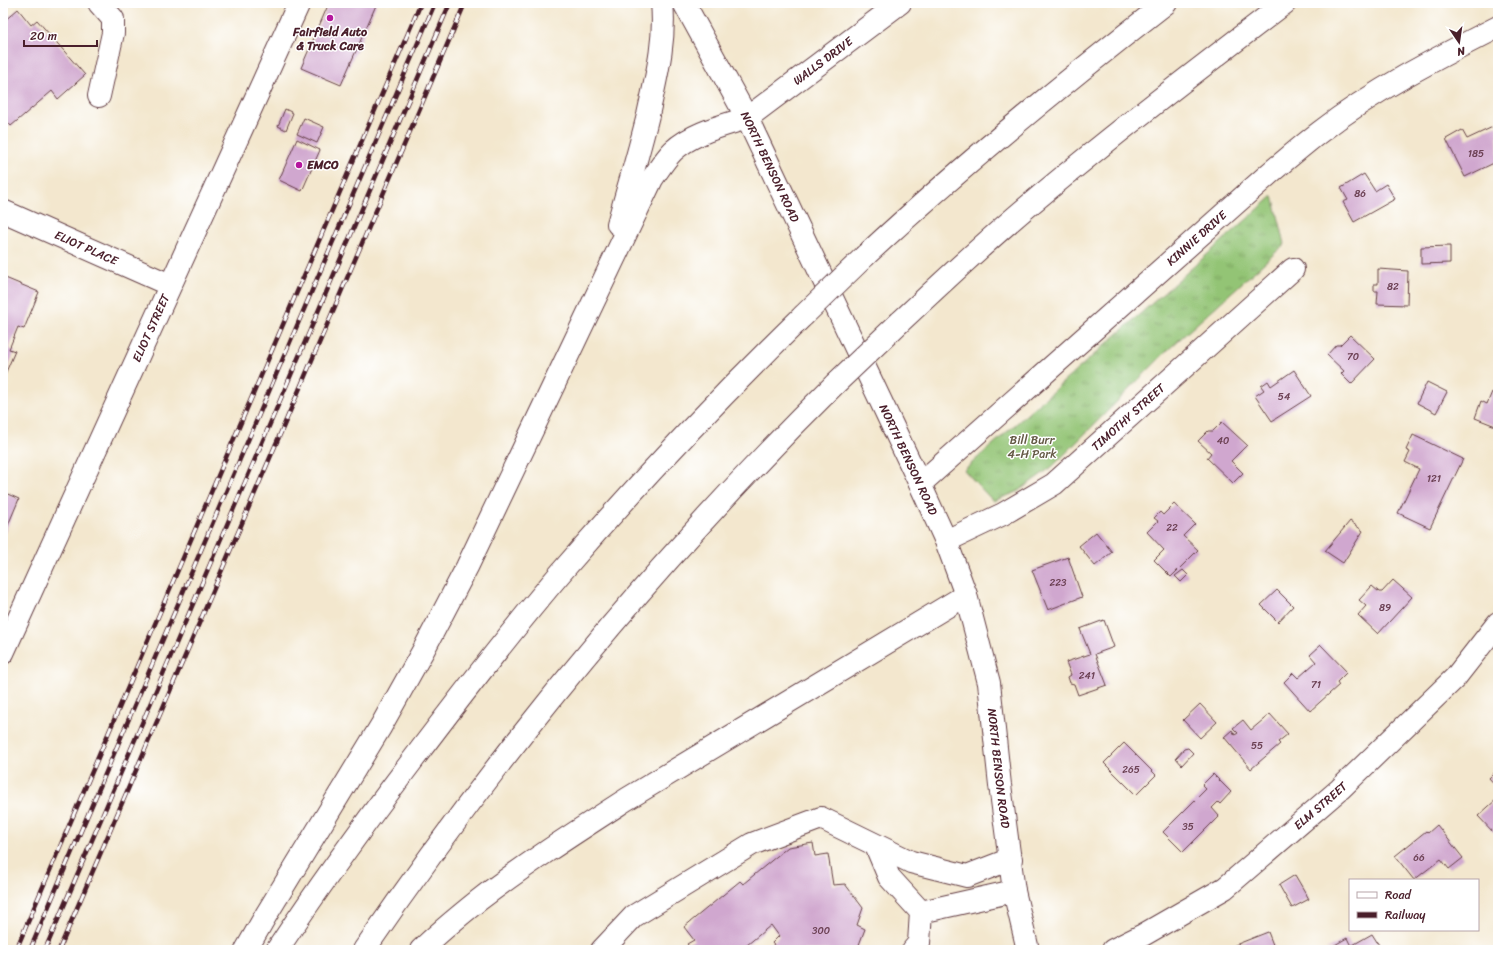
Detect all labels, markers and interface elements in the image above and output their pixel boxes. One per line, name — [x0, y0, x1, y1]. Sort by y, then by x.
marker: Fairfield Auto & Truck Care — [325, 13, 335, 23]
place label: Fairfield Auto & Truck Care — [292, 21, 368, 57]
scale bar — [24, 22, 97, 48]
north arrow — [1439, 22, 1479, 62]
text: 20 m — [30, 25, 57, 47]
street label: WALLS DRIVE — [788, 30, 859, 91]
text: N — [1455, 41, 1468, 61]
street label: NORTH BENSON ROAD — [734, 107, 806, 227]
house number: 185 — [1468, 145, 1484, 163]
place label: EMCO — [307, 154, 339, 176]
marker: EMCO — [294, 160, 304, 170]
house number: 86 — [1354, 185, 1366, 203]
street label: KINNIE DRIVE — [1161, 204, 1233, 272]
street label: ELIOT PLACE — [51, 224, 123, 272]
house number: 82 — [1387, 278, 1399, 296]
street label: ELIOT STREET — [126, 289, 177, 366]
house number: 70 — [1347, 348, 1359, 366]
street label: TIMOTHY STREET — [1086, 377, 1171, 457]
house number: 54 — [1278, 388, 1290, 406]
street label: NORTH BENSON ROAD — [873, 400, 944, 520]
park label: Bill Burr 4-H Park — [1007, 429, 1057, 465]
house number: 40 — [1217, 432, 1229, 450]
house number: 121 — [1427, 470, 1441, 488]
house number: 22 — [1166, 519, 1178, 537]
house number: 223 — [1049, 574, 1067, 592]
house number: 89 — [1379, 599, 1391, 617]
house number: 241 — [1079, 667, 1095, 685]
house number: 71 — [1311, 676, 1321, 694]
street label: NORTH BENSON ROAD — [981, 707, 1017, 830]
house number: 55 — [1251, 737, 1263, 755]
house number: 265 — [1122, 761, 1140, 779]
street label: ELM STREET — [1289, 776, 1353, 835]
house number: 35 — [1182, 818, 1194, 836]
house number: 66 — [1413, 849, 1425, 867]
legend — [1349, 879, 1479, 931]
text: Road — [1385, 884, 1412, 906]
text: Railway — [1385, 904, 1426, 926]
house number: 300 — [812, 922, 830, 940]

